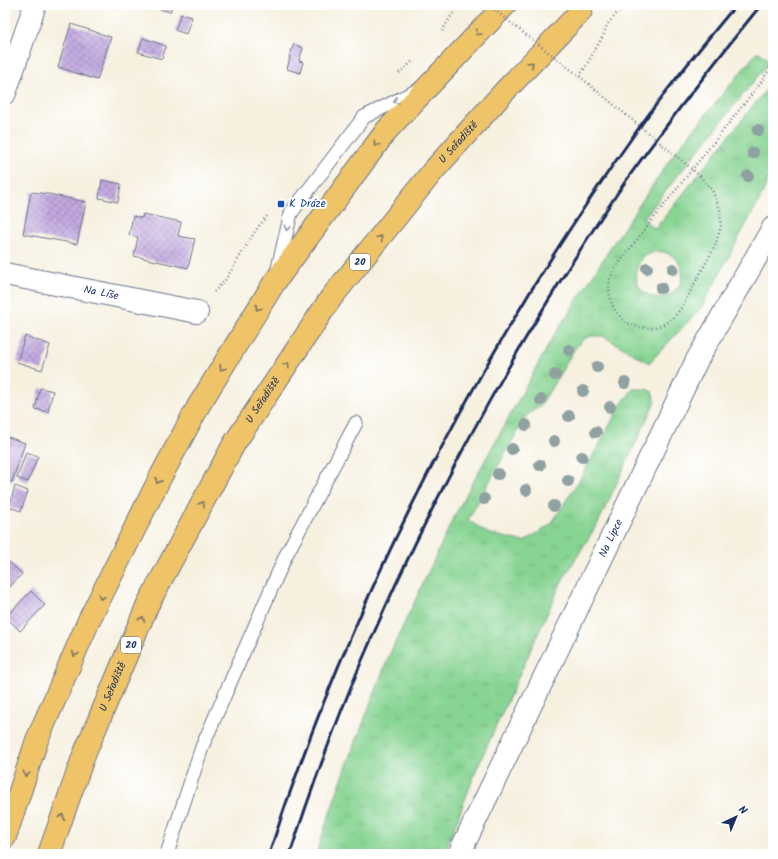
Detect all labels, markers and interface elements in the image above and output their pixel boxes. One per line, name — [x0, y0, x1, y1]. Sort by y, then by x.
one-way arrow — [476, 29, 483, 36]
one-way arrow — [526, 61, 534, 69]
one-way arrow — [392, 96, 400, 104]
street label: U Seřadiště — [434, 116, 483, 168]
one-way arrow — [374, 140, 381, 147]
place label: K Dráze — [289, 195, 326, 213]
marker: K Dráze — [276, 199, 286, 209]
one-way arrow — [284, 225, 292, 232]
one-way arrow — [375, 235, 382, 242]
road number: 20 — [350, 254, 370, 270]
street label: Na Líše — [82, 281, 120, 305]
one-way arrow — [256, 304, 263, 311]
one-way arrow — [282, 362, 290, 369]
one-way arrow — [219, 364, 227, 371]
street label: U Seřadiště — [241, 373, 286, 427]
one-way arrow — [156, 477, 163, 484]
one-way arrow — [198, 501, 205, 508]
street label: Na Lipce — [594, 516, 628, 561]
one-way arrow — [98, 593, 106, 601]
one-way arrow — [138, 615, 146, 622]
road number: 20 — [121, 637, 141, 653]
one-way arrow — [72, 649, 80, 657]
street label: U Seřadiště — [94, 658, 132, 714]
one-way arrow — [22, 771, 31, 778]
north arrow — [716, 797, 756, 837]
text: N — [733, 802, 751, 819]
one-way arrow — [58, 814, 66, 821]

